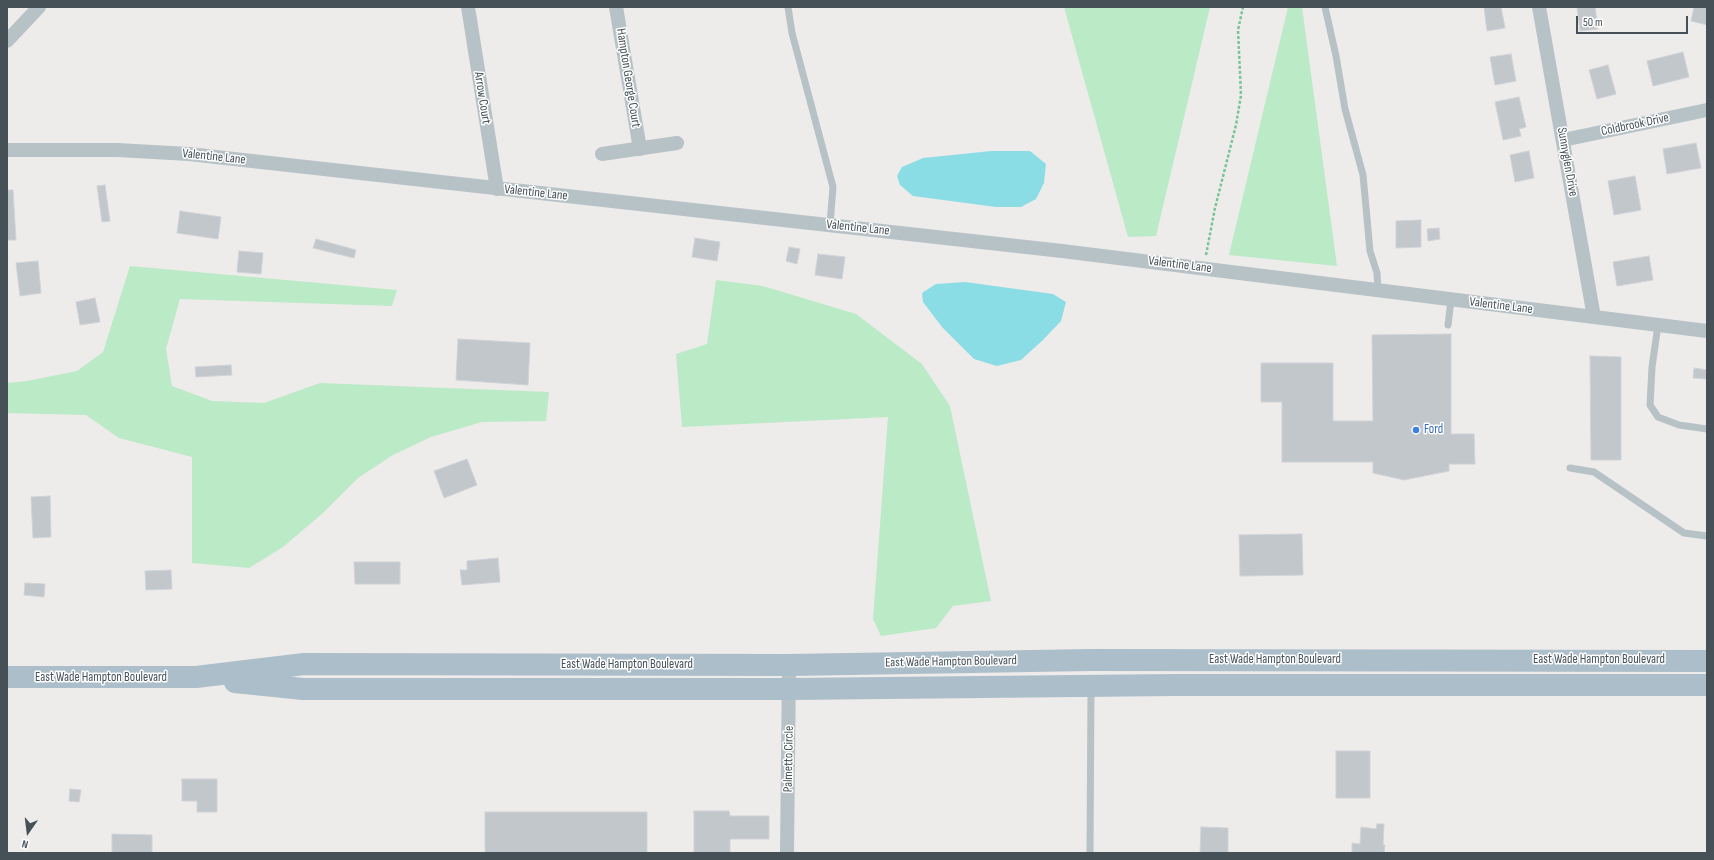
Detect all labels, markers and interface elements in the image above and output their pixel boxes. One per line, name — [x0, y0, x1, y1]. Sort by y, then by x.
scale bar — [1578, 8, 1690, 34]
text: 50 m — [1583, 15, 1603, 30]
street label: Hampton George Court — [612, 27, 644, 129]
street label: Arrow Court — [470, 71, 494, 125]
street label: Coldbrook Drive — [1600, 110, 1670, 140]
street label: Sunnyglen Drive — [1553, 126, 1581, 198]
street label: Valentine Lane — [182, 146, 246, 168]
street label: Valentine Lane — [504, 182, 568, 204]
street label: Valentine Lane — [826, 217, 890, 239]
street label: Valentine Lane — [1147, 253, 1213, 277]
street label: Valentine Lane — [1468, 294, 1534, 318]
place label: Ford — [1424, 422, 1443, 438]
marker: Ford — [1411, 425, 1421, 435]
street label: East Wade Hampton Boulevard — [1209, 652, 1341, 668]
street label: East Wade Hampton Boulevard — [1533, 652, 1665, 668]
street label: East Wade Hampton Boulevard — [885, 653, 1017, 671]
street label: East Wade Hampton Boulevard — [561, 657, 693, 673]
street label: East Wade Hampton Boulevard — [35, 670, 167, 686]
street label: Palmetto Circle — [781, 726, 797, 792]
north arrow — [8, 812, 48, 852]
text: N — [21, 837, 29, 851]

